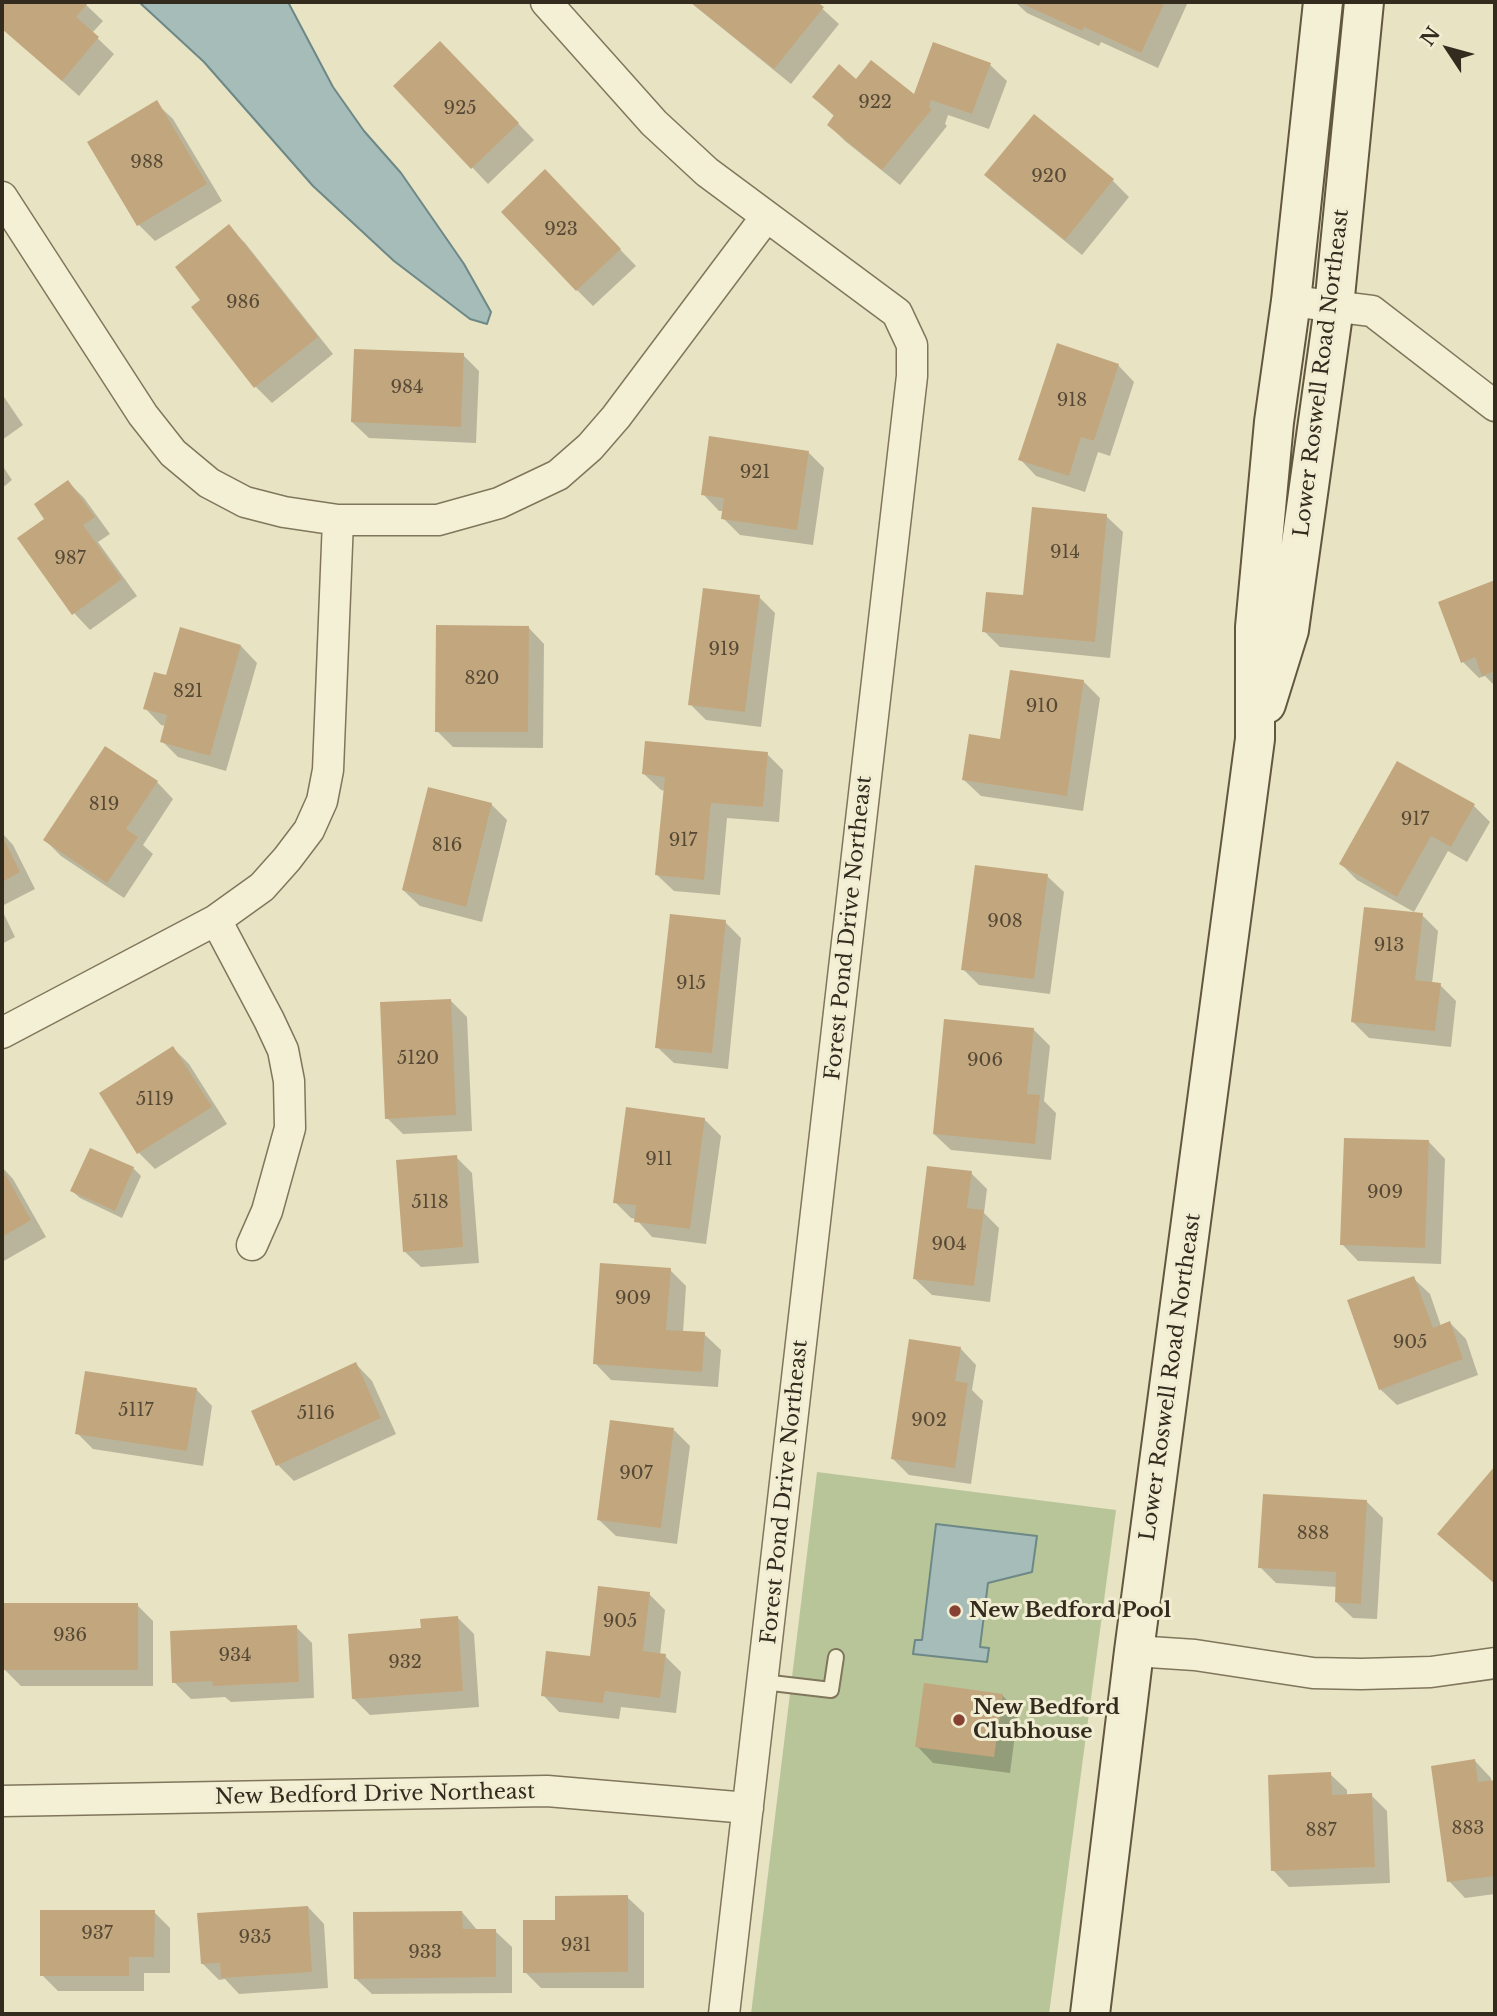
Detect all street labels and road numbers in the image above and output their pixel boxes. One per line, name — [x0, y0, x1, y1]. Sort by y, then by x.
street label: Lower Roswell Road Northeast — [1289, 207, 1355, 539]
street label: Forest Pond Drive Northeast — [820, 774, 878, 1082]
street label: Lower Roswell Road Northeast — [1136, 1212, 1206, 1542]
street label: Forest Pond Drive Northeast — [756, 1338, 814, 1646]
street label: New Bedford Drive Northeast — [215, 1780, 535, 1810]

